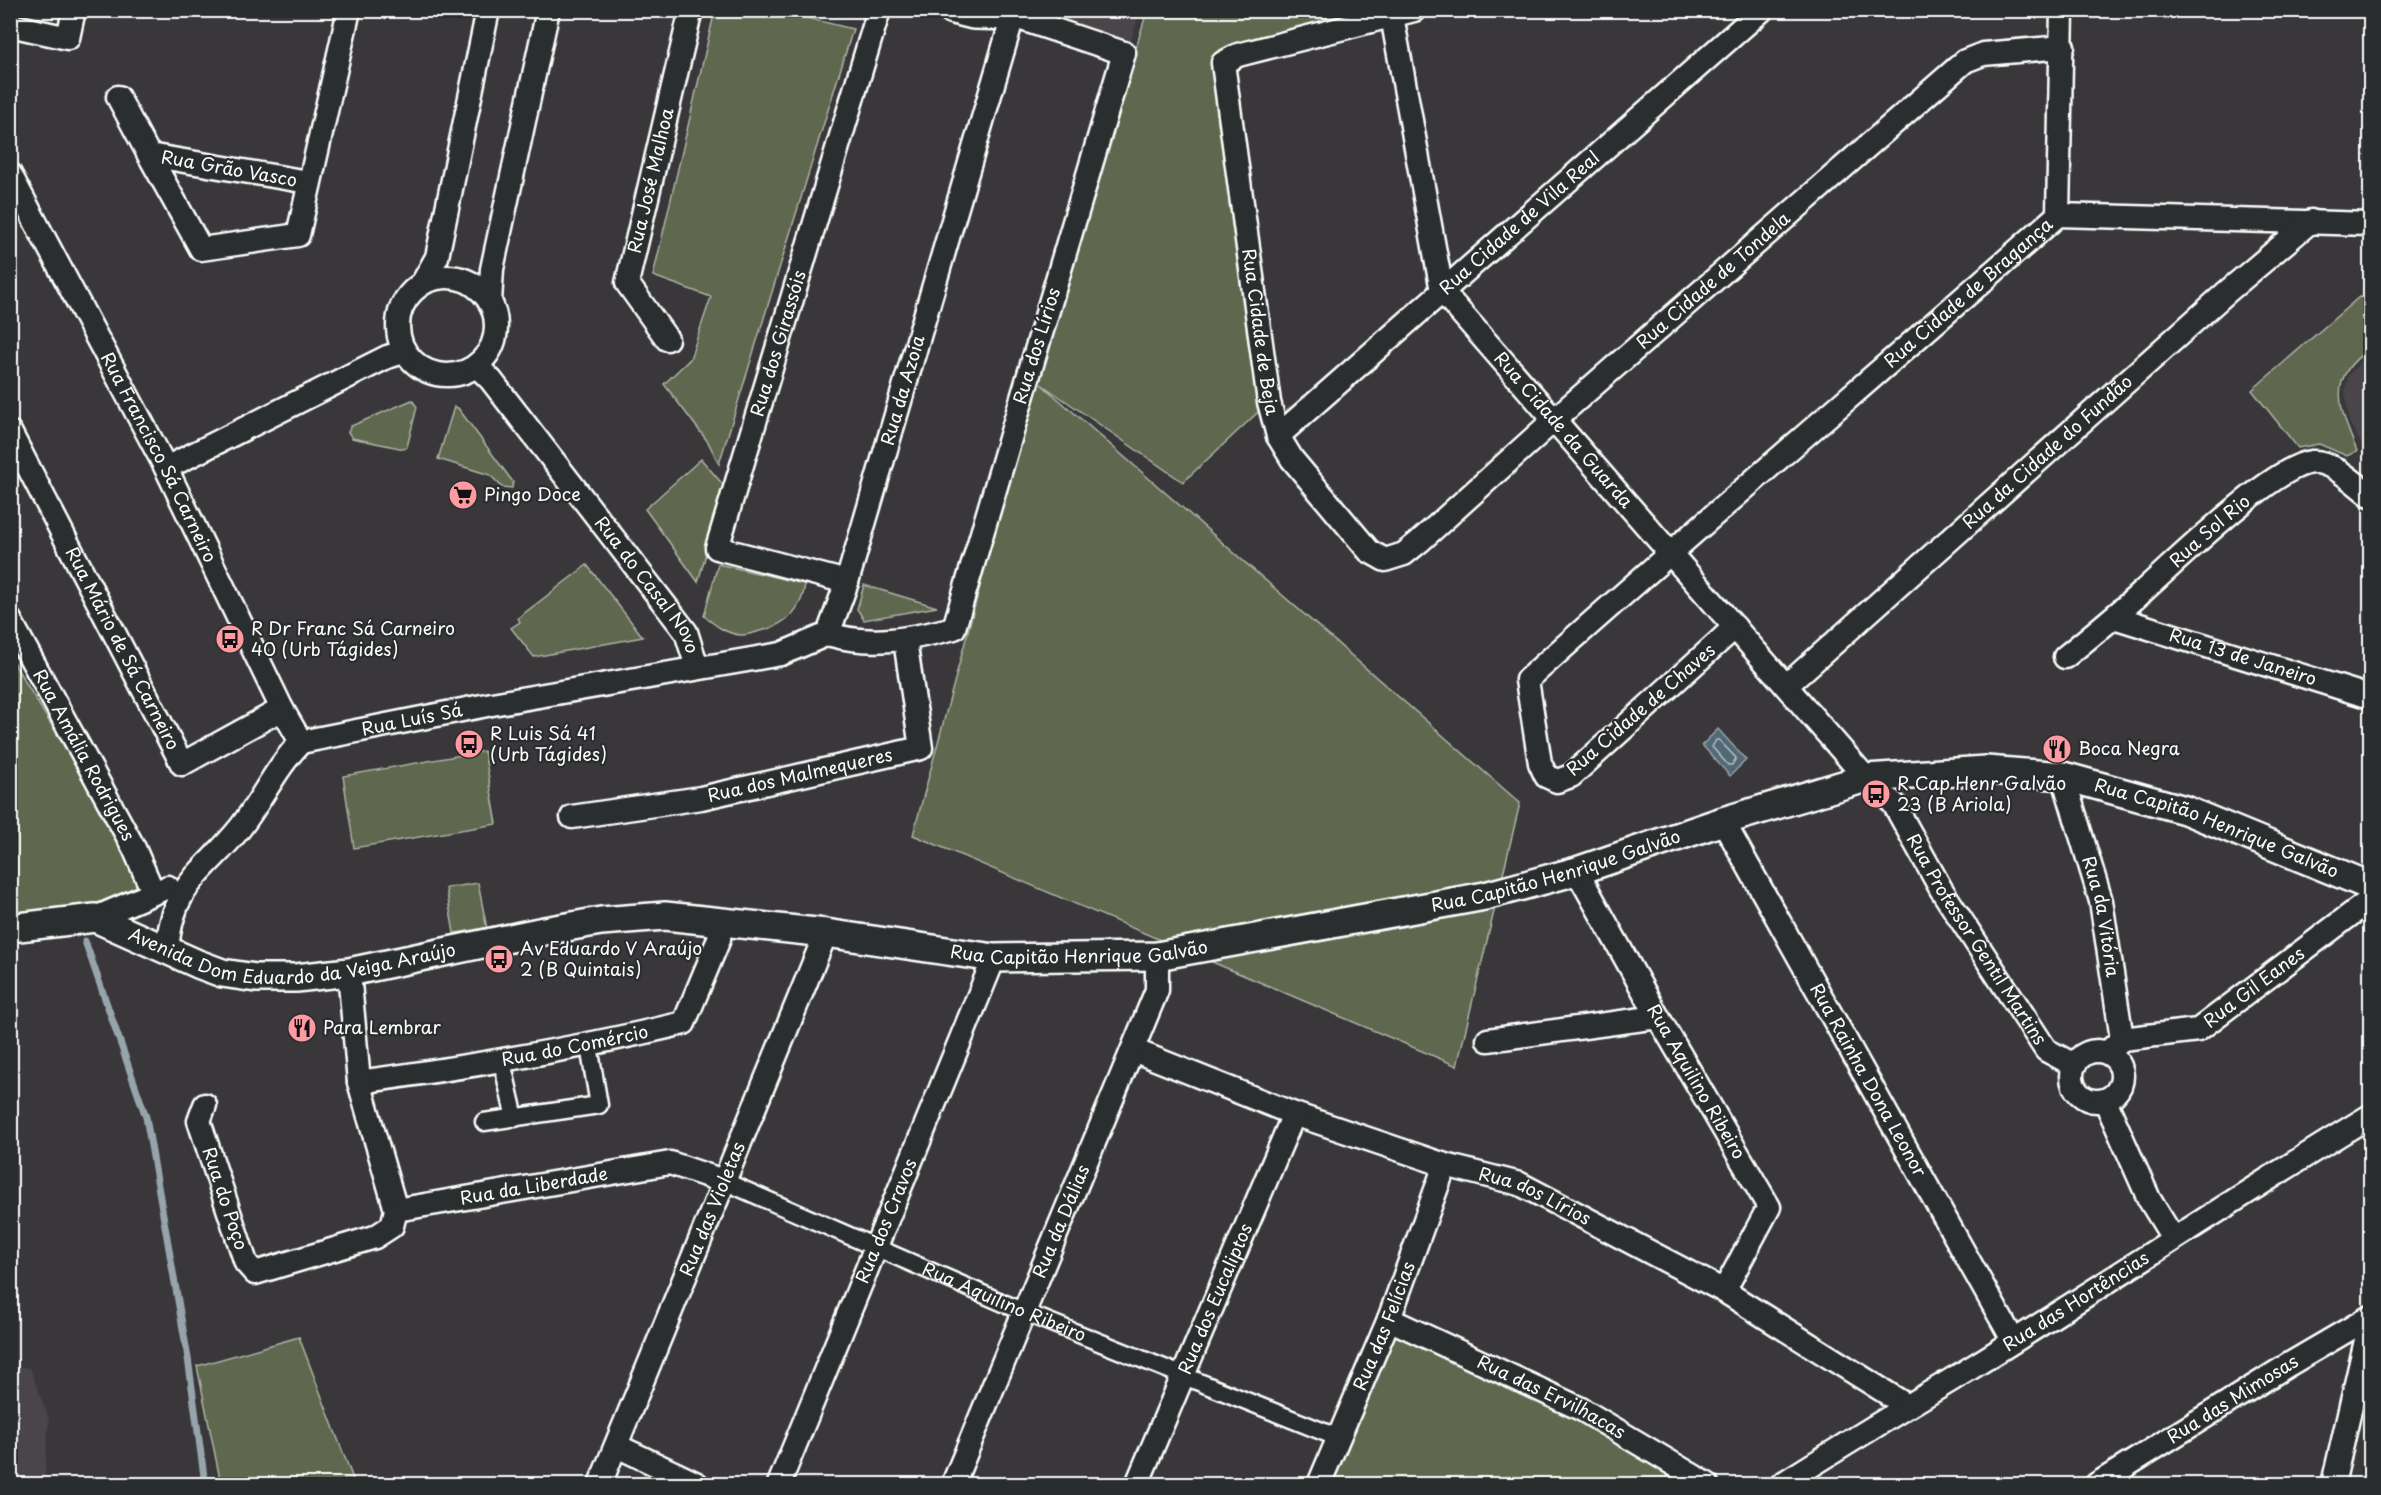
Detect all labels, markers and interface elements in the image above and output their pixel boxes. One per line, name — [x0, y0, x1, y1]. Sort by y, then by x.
street label: Rua José Malhoa — [619, 104, 680, 256]
street label: Rua Grão Vasco — [159, 142, 299, 193]
street label: Rua Cidade de Vila Real — [1432, 144, 1605, 300]
street label: Rua Cidade de Tondela — [1629, 204, 1796, 355]
street label: Rua Cidade de Bragança — [1877, 210, 2058, 373]
street label: Rua Cidade de Beja — [1236, 247, 1287, 419]
street label: Rua dos Girassóis — [742, 267, 812, 419]
street label: Rua dos Lírios — [1005, 284, 1066, 407]
street label: Rua da Azoia — [873, 332, 931, 448]
street label: Rua Cidade da Guarda — [1488, 345, 1640, 514]
street label: Rua Francisco Sá Carneiro — [95, 347, 224, 567]
street label: Rua da Cidade do Fundão — [1956, 368, 2138, 534]
supermarket icon: Pingo Doce — [447, 479, 479, 511]
place label: Pingo Doce — [484, 480, 581, 507]
street label: Rua Sol Rio — [2163, 487, 2255, 573]
street label: Rua do Casal Novo — [589, 510, 707, 657]
street label: Rua Mário de Sá Carneiro — [60, 542, 187, 754]
place label: R Dr Franc Sá Carneiro 40 (Urb Tágides) — [251, 614, 455, 662]
street label: Rua 13 de Janeiro — [2166, 620, 2320, 692]
bus stop icon: R Dr Franc Sá Carneiro 40 (Urb Tágides) — [214, 623, 246, 655]
street label: Rua Cidade de Chaves — [1559, 636, 1721, 781]
street label: Rua Amália Rodrigues — [27, 664, 143, 845]
street label: Rua Luís Sá — [359, 695, 465, 742]
place label: R Luis Sá 41 (Urb Tágides) — [490, 719, 607, 767]
bus stop icon: R Luis Sá 41 (Urb Tágides) — [453, 728, 485, 760]
restaurant icon: Boca Negra — [2041, 733, 2073, 765]
place label: Boca Negra — [2078, 734, 2180, 761]
street label: Rua dos Malmequeres — [705, 740, 895, 808]
place label: R Cap Henr Galvão 23 (B Ariola) — [1897, 769, 2066, 817]
street label: Rua Capitão Henrique Galvão — [2092, 770, 2343, 884]
bus stop icon: R Cap Henr Galvão 23 (B Ariola) — [1860, 778, 1892, 810]
street label: Rua Capitão Henrique Galvão — [1429, 822, 1684, 918]
street label: Rua Professor Gentil Martins — [1901, 828, 2054, 1050]
street label: Rua da Vitória — [2076, 852, 2127, 979]
street label: Avenida Dom Eduardo da Veiga Araújo — [125, 920, 458, 990]
street label: Rua Capitão Henrique Galvão — [949, 932, 1210, 970]
place label: Av Eduardo V Araújo 2 (B Quintais) — [520, 934, 702, 982]
street label: Rua Gil Eanes — [2197, 939, 2310, 1033]
bus stop icon: Av Eduardo V Araújo 2 (B Quintais) — [483, 943, 515, 975]
street label: Rua Rainha Dona Leonor — [1804, 978, 1934, 1182]
street label: Rua Aquilino Ribeiro — [1641, 999, 1753, 1164]
restaurant icon: Para Lembrar — [286, 1012, 318, 1044]
place label: Para Lembrar — [323, 1013, 441, 1040]
street label: Rua do Comércio — [499, 1017, 651, 1072]
street label: Rua das Violetas — [672, 1137, 751, 1280]
street label: Rua do Poço — [197, 1143, 256, 1253]
street label: Rua dos Cravos — [847, 1154, 923, 1287]
street label: Rua da Liberdade — [458, 1159, 610, 1211]
street label: Rua dos Lírios — [1476, 1159, 1596, 1231]
street label: Rua da Dálias — [1025, 1160, 1096, 1282]
street label: Rua dos Eucaliptos — [1170, 1219, 1258, 1378]
street label: Rua das Hortências — [1997, 1244, 2154, 1357]
street label: Rua Aquilino Ribeiro — [918, 1254, 1091, 1348]
street label: Rua das Felícias — [1345, 1257, 1421, 1394]
street label: Rua das Ervilhacas — [1473, 1347, 1631, 1445]
street label: Rua das Mimosas — [2161, 1347, 2303, 1449]

